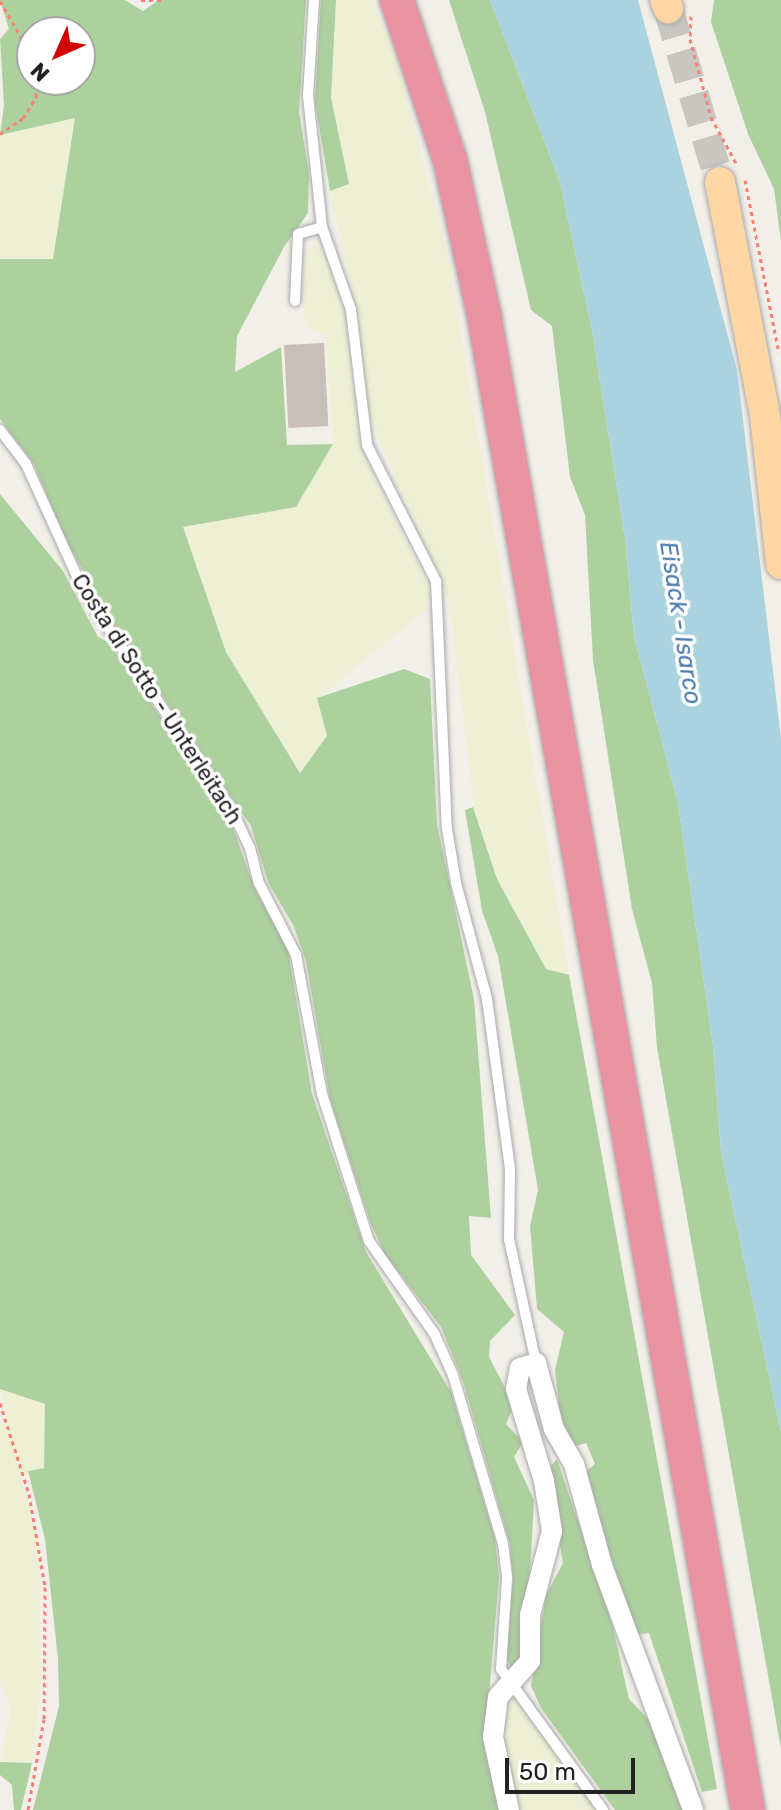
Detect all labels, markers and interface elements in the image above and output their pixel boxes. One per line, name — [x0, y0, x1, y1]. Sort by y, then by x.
north arrow — [16, 16, 96, 96]
text: N — [25, 57, 55, 87]
water label: Eisack - Isarco — [653, 539, 707, 707]
street label: Costa di Sotto - Unterleitach — [66, 569, 248, 829]
scale bar — [509, 1742, 639, 1792]
text: 50 m — [519, 1758, 576, 1786]

